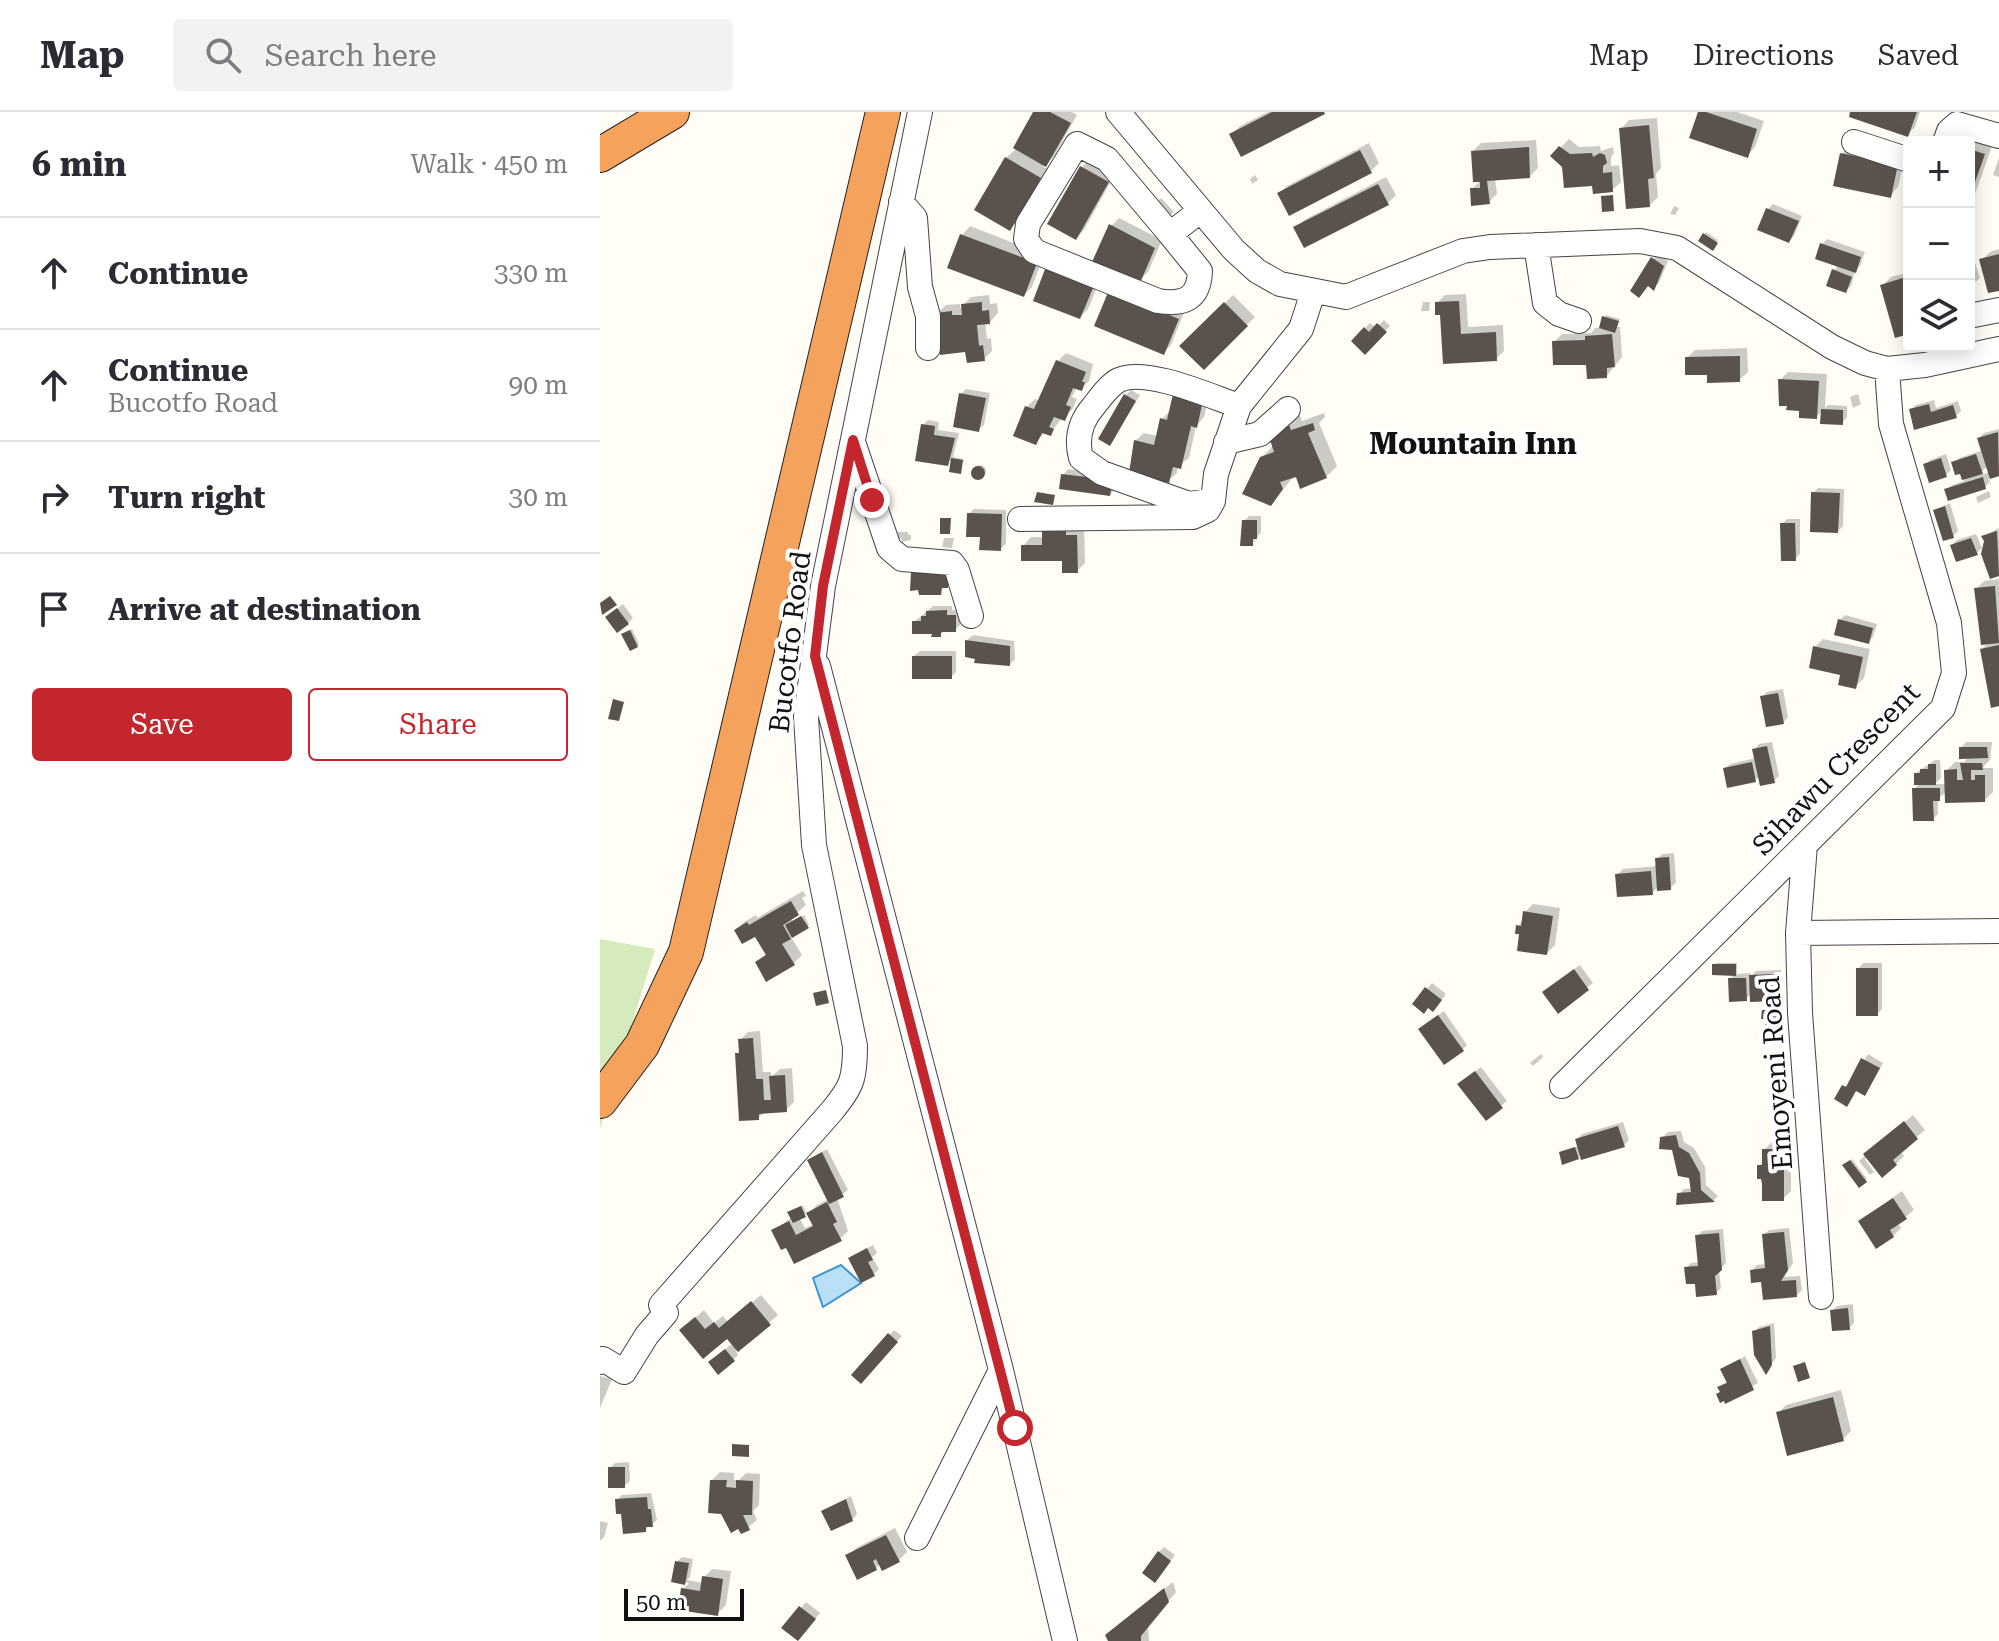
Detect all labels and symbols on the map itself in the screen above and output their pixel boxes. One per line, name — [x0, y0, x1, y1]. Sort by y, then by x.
district label: Mountain Inn — [1369, 426, 1577, 461]
route end — [854, 482, 890, 518]
street label: Bucotfo Road — [762, 549, 818, 735]
street label: Sihawu Crescent — [1745, 676, 1927, 862]
street label: Emoyeni Road — [1753, 975, 1799, 1171]
route start — [997, 1410, 1033, 1446]
scale bar — [624, 1585, 744, 1621]

